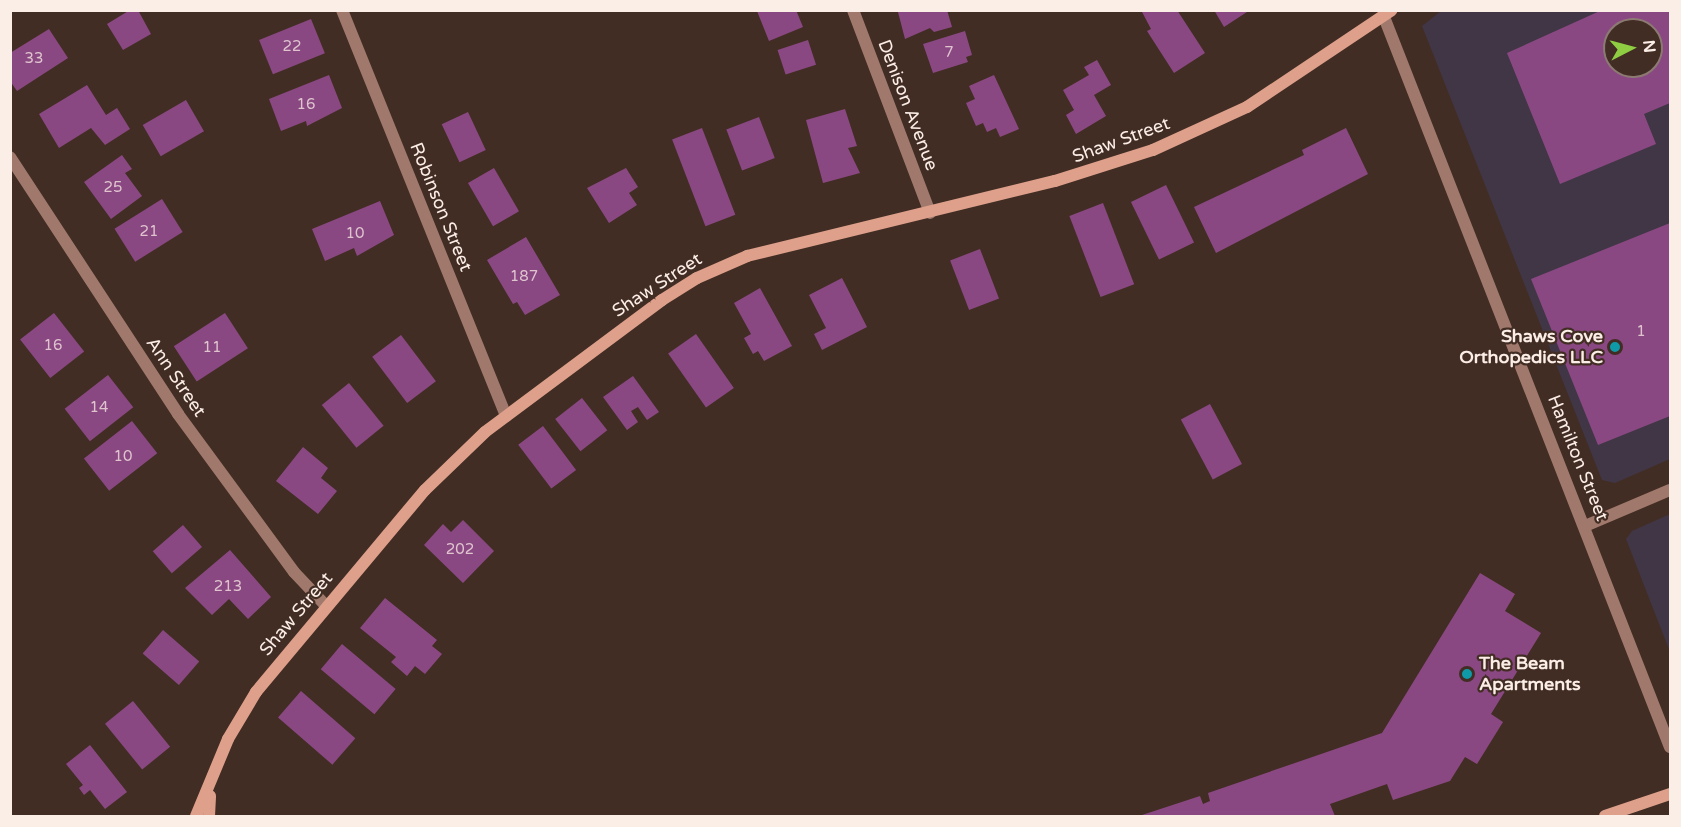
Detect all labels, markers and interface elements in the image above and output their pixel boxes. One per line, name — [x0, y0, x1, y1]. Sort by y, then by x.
north arrow — [1603, 18, 1663, 78]
street label: Denison Avenue — [873, 36, 943, 174]
house number: 22 — [283, 38, 301, 56]
text: N — [1638, 39, 1660, 54]
house number: 7 — [944, 44, 954, 62]
house number: 33 — [25, 50, 43, 68]
house number: 16 — [297, 96, 315, 114]
street label: Shaw Street — [1069, 112, 1173, 168]
street label: Robinson Street — [405, 139, 477, 275]
house number: 25 — [104, 179, 122, 197]
house number: 21 — [140, 223, 158, 241]
house number: 10 — [346, 225, 364, 243]
street label: Shaw Street — [608, 248, 706, 322]
house number: 187 — [510, 268, 538, 286]
house number: 1 — [1636, 323, 1646, 341]
place label: Shaws Cove Orthopedics LLC — [1459, 326, 1603, 368]
street label: Ann Street — [142, 333, 210, 421]
house number: 16 — [44, 337, 62, 355]
house number: 11 — [203, 339, 221, 357]
marker: Shaws Cove Orthopedics LLC — [1608, 340, 1622, 354]
street label: Hamilton Street — [1543, 392, 1613, 524]
house number: 14 — [90, 399, 108, 417]
house number: 10 — [114, 448, 132, 466]
house number: 202 — [446, 541, 474, 559]
street label: Shaw Street — [255, 568, 337, 660]
house number: 213 — [214, 578, 242, 596]
place label: The Beam Apartments — [1479, 653, 1581, 696]
marker: The Beam Apartments — [1460, 667, 1474, 681]

